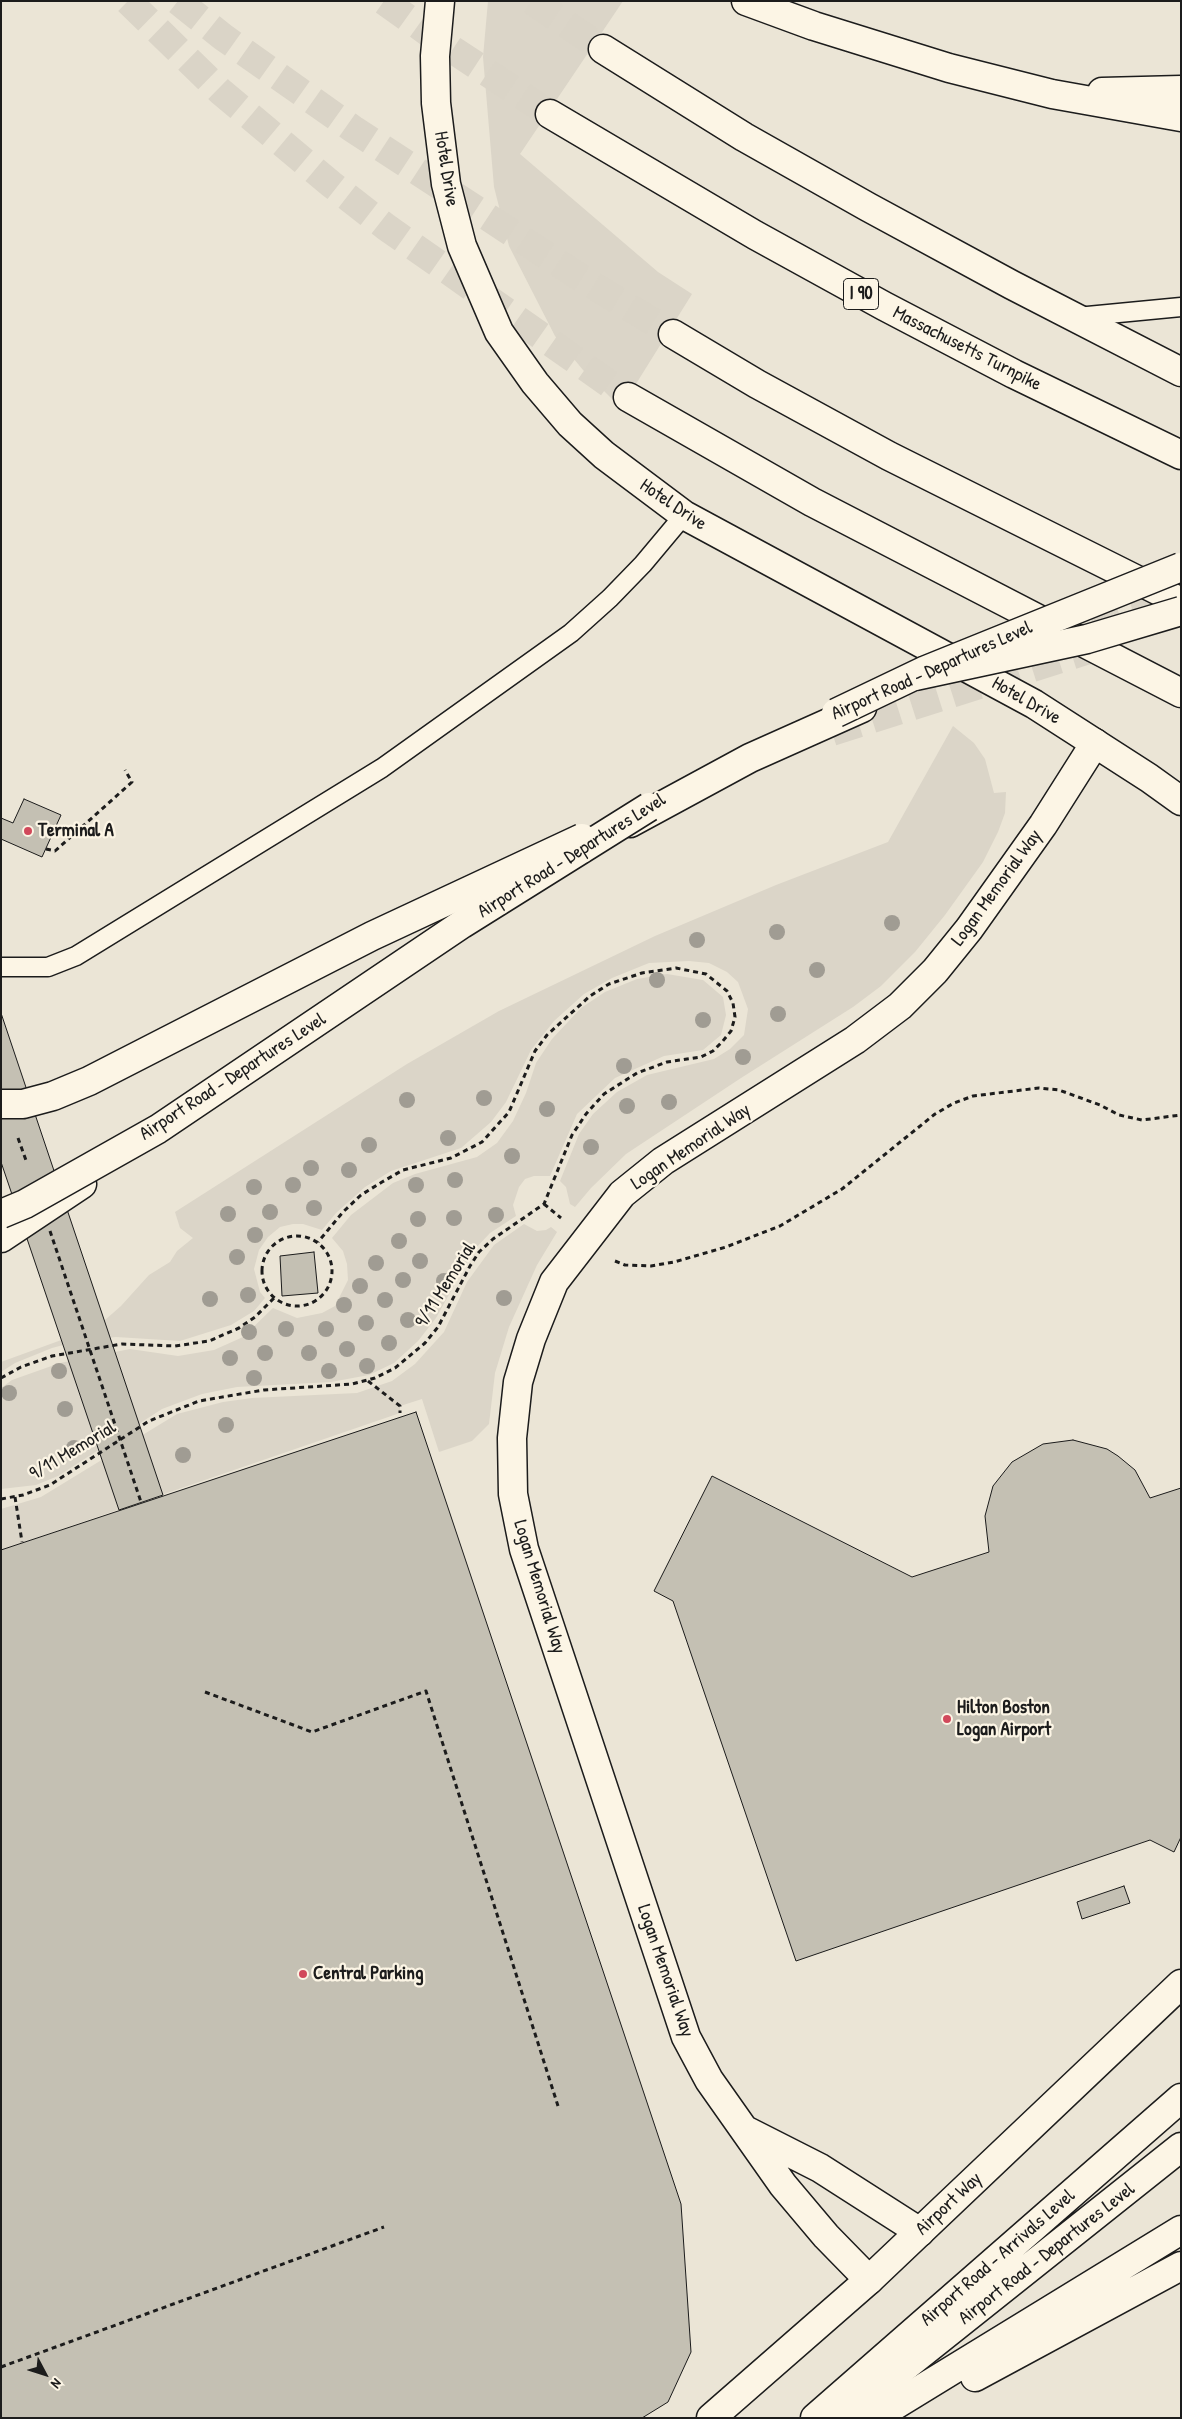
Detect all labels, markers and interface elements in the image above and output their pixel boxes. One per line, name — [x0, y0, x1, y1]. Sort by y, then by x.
street label: Hotel Drive — [429, 130, 463, 208]
road number: I 90 — [844, 278, 878, 310]
street label: Massachusetts Turnpike — [889, 302, 1045, 396]
street label: Hotel Drive — [635, 474, 711, 536]
street label: Airport Road - Departures Level — [828, 616, 1036, 726]
street label: Hotel Drive — [987, 672, 1065, 730]
street label: Airport Road - Departures Level — [474, 789, 670, 923]
place label: Terminal A — [38, 820, 114, 842]
marker: Terminal A — [22, 825, 34, 837]
street label: Logan Memorial Way — [947, 825, 1047, 951]
street label: Airport Road - Departures Level — [136, 1008, 330, 1146]
street label: Logan Memorial Way — [627, 1099, 755, 1195]
street label: 9/11 Memorial — [411, 1238, 481, 1332]
street label: 9/11 Memorial — [26, 1416, 120, 1486]
street label: Logan Memorial Way — [508, 1517, 570, 1657]
place label: Hilton Boston Logan Airport — [957, 1697, 1051, 1741]
marker: Hilton Boston Logan Airport — [941, 1713, 953, 1725]
street label: Logan Memorial Way — [632, 1902, 698, 2040]
place label: Central Parking — [313, 1963, 423, 1985]
marker: Central Parking — [297, 1968, 309, 1980]
street label: Airport Way — [911, 2168, 987, 2240]
street label: Airport Road - Departures Level — [954, 2178, 1140, 2330]
street label: Airport Road - Arrivals Level — [916, 2185, 1080, 2331]
north arrow — [20, 2349, 70, 2399]
text: N — [47, 2375, 67, 2393]

